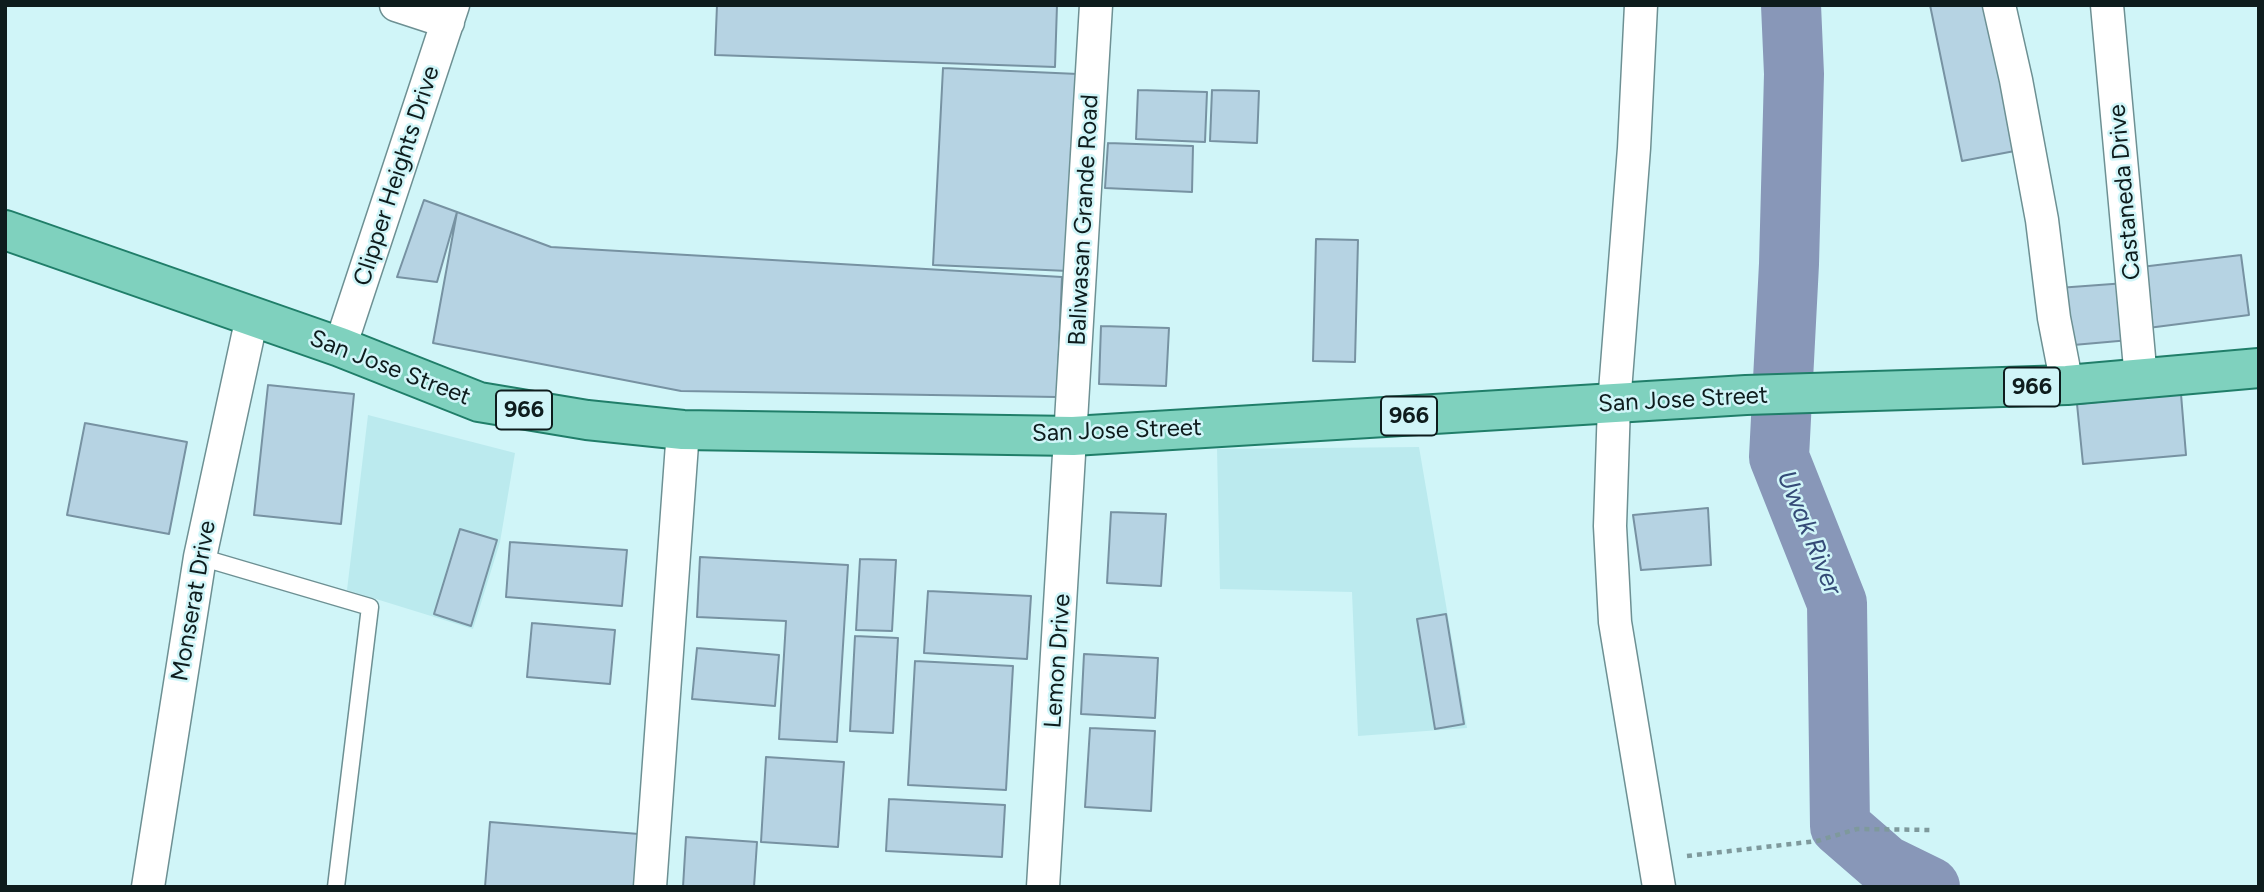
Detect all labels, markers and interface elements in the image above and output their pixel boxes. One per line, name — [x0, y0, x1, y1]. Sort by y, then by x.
street label: Clipper Heights Drive — [348, 62, 446, 290]
street label: Baliwasan Grande Road — [1063, 94, 1105, 346]
street label: Castaneda Drive — [2103, 103, 2147, 281]
street label: San Jose Street — [305, 324, 475, 412]
road number: 966 — [2004, 368, 2060, 406]
street label: San Jose Street — [1597, 381, 1769, 419]
road number: 966 — [496, 390, 552, 430]
road number: 966 — [1381, 396, 1437, 436]
street label: San Jose Street — [1032, 414, 1202, 448]
water label: Uwak River — [1770, 466, 1848, 600]
street label: Monserat Drive — [166, 518, 222, 684]
street label: Lemon Drive — [1039, 593, 1077, 729]

